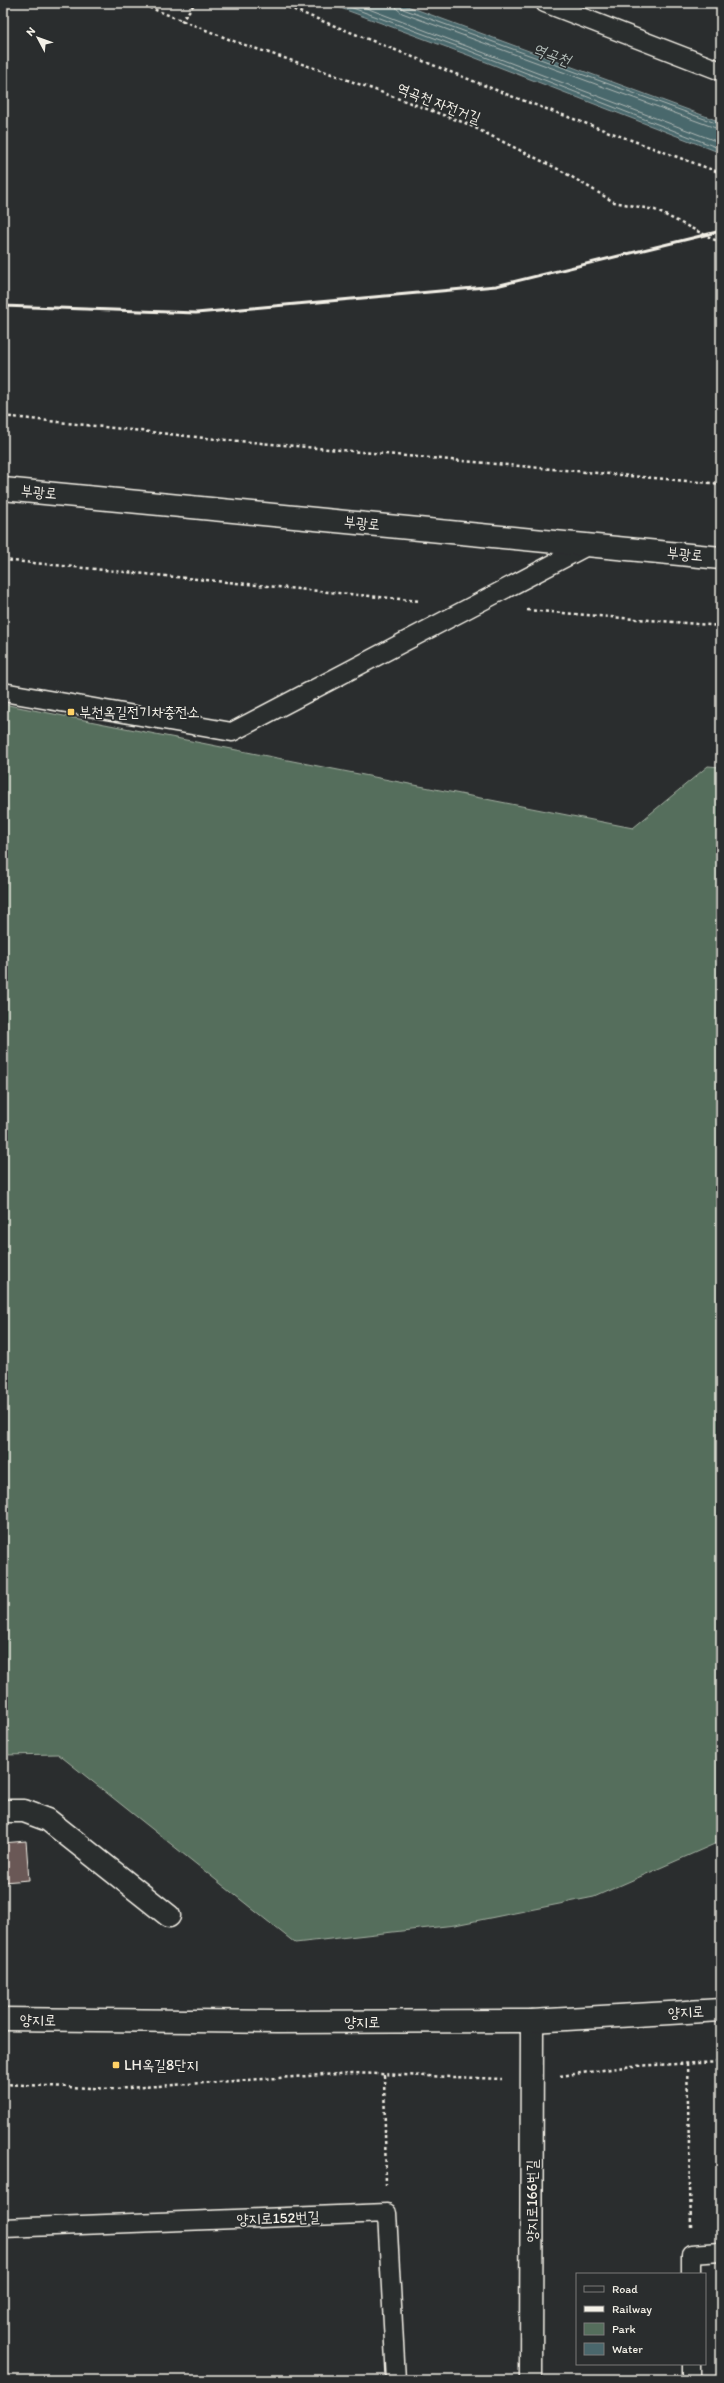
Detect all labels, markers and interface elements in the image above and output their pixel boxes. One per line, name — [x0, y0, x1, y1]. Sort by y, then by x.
north arrow — [18, 18, 58, 58]
text: N — [23, 25, 38, 39]
water label: 역곡천 — [530, 39, 575, 71]
street label: 역곡천 자전거길 — [395, 79, 483, 127]
street label: 부광로 — [20, 481, 58, 503]
street label: 부광로 — [343, 512, 381, 534]
street label: 부광로 — [666, 543, 704, 565]
place label: 부천옥길전기차충전소 — [79, 703, 200, 721]
marker: 부천옥길전기차충전소 — [66, 707, 76, 717]
street label: 양지로 — [667, 2002, 705, 2022]
street label: 양지로 — [20, 2011, 56, 2029]
street label: 양지로 — [344, 2013, 380, 2031]
place label: LH옥길8단지 — [124, 2056, 198, 2074]
marker: LH옥길8단지 — [111, 2060, 121, 2070]
street label: 양지로166번길 — [523, 2159, 541, 2243]
street label: 양지로152번길 — [236, 2208, 320, 2228]
legend — [576, 2273, 706, 2365]
text: Road — [612, 2282, 638, 2296]
text: Railway — [612, 2302, 652, 2316]
text: Park — [612, 2322, 636, 2336]
text: Water — [612, 2342, 643, 2356]

